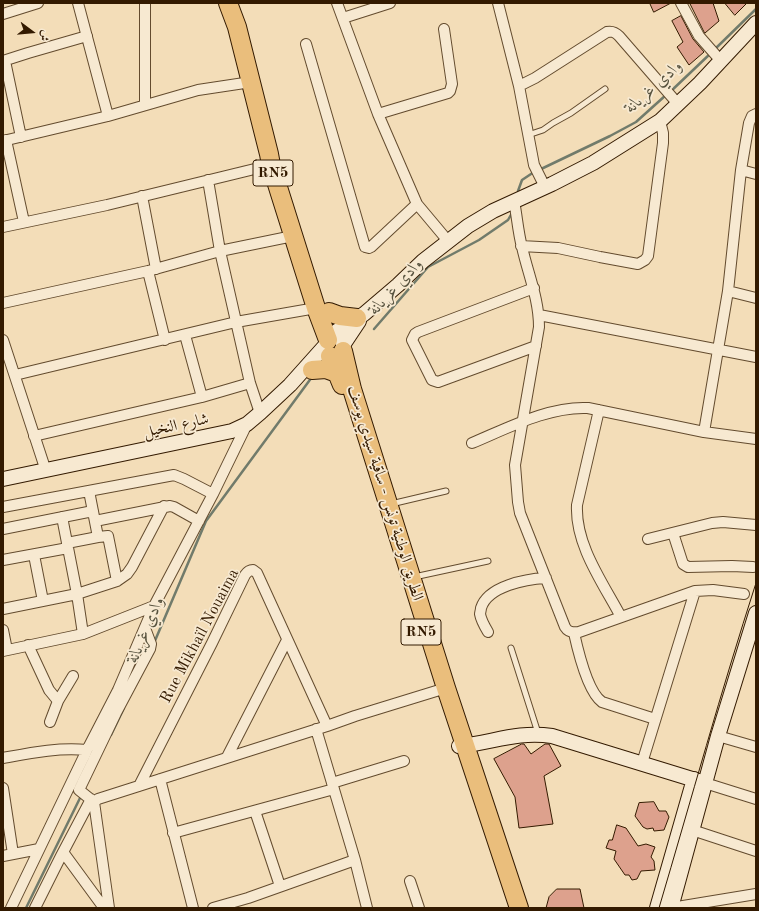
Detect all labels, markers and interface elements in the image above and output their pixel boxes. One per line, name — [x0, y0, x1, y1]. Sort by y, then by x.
north arrow — [12, 12, 52, 52]
text: ش — [37, 29, 51, 42]
water label: وادي غريانة — [621, 56, 687, 118]
road number: RN5 — [253, 160, 293, 186]
water label: وادي غريانة — [365, 254, 427, 320]
street label: الطريق الوطنية تونس - ساقية سيدي يوسف — [343, 383, 427, 603]
street label: شارع النخيل — [142, 410, 210, 442]
street label: Rue Mikhaïl Nouaima — [156, 566, 244, 706]
water label: وادي غريانة — [123, 594, 169, 666]
road number: RN5 — [401, 619, 441, 645]

